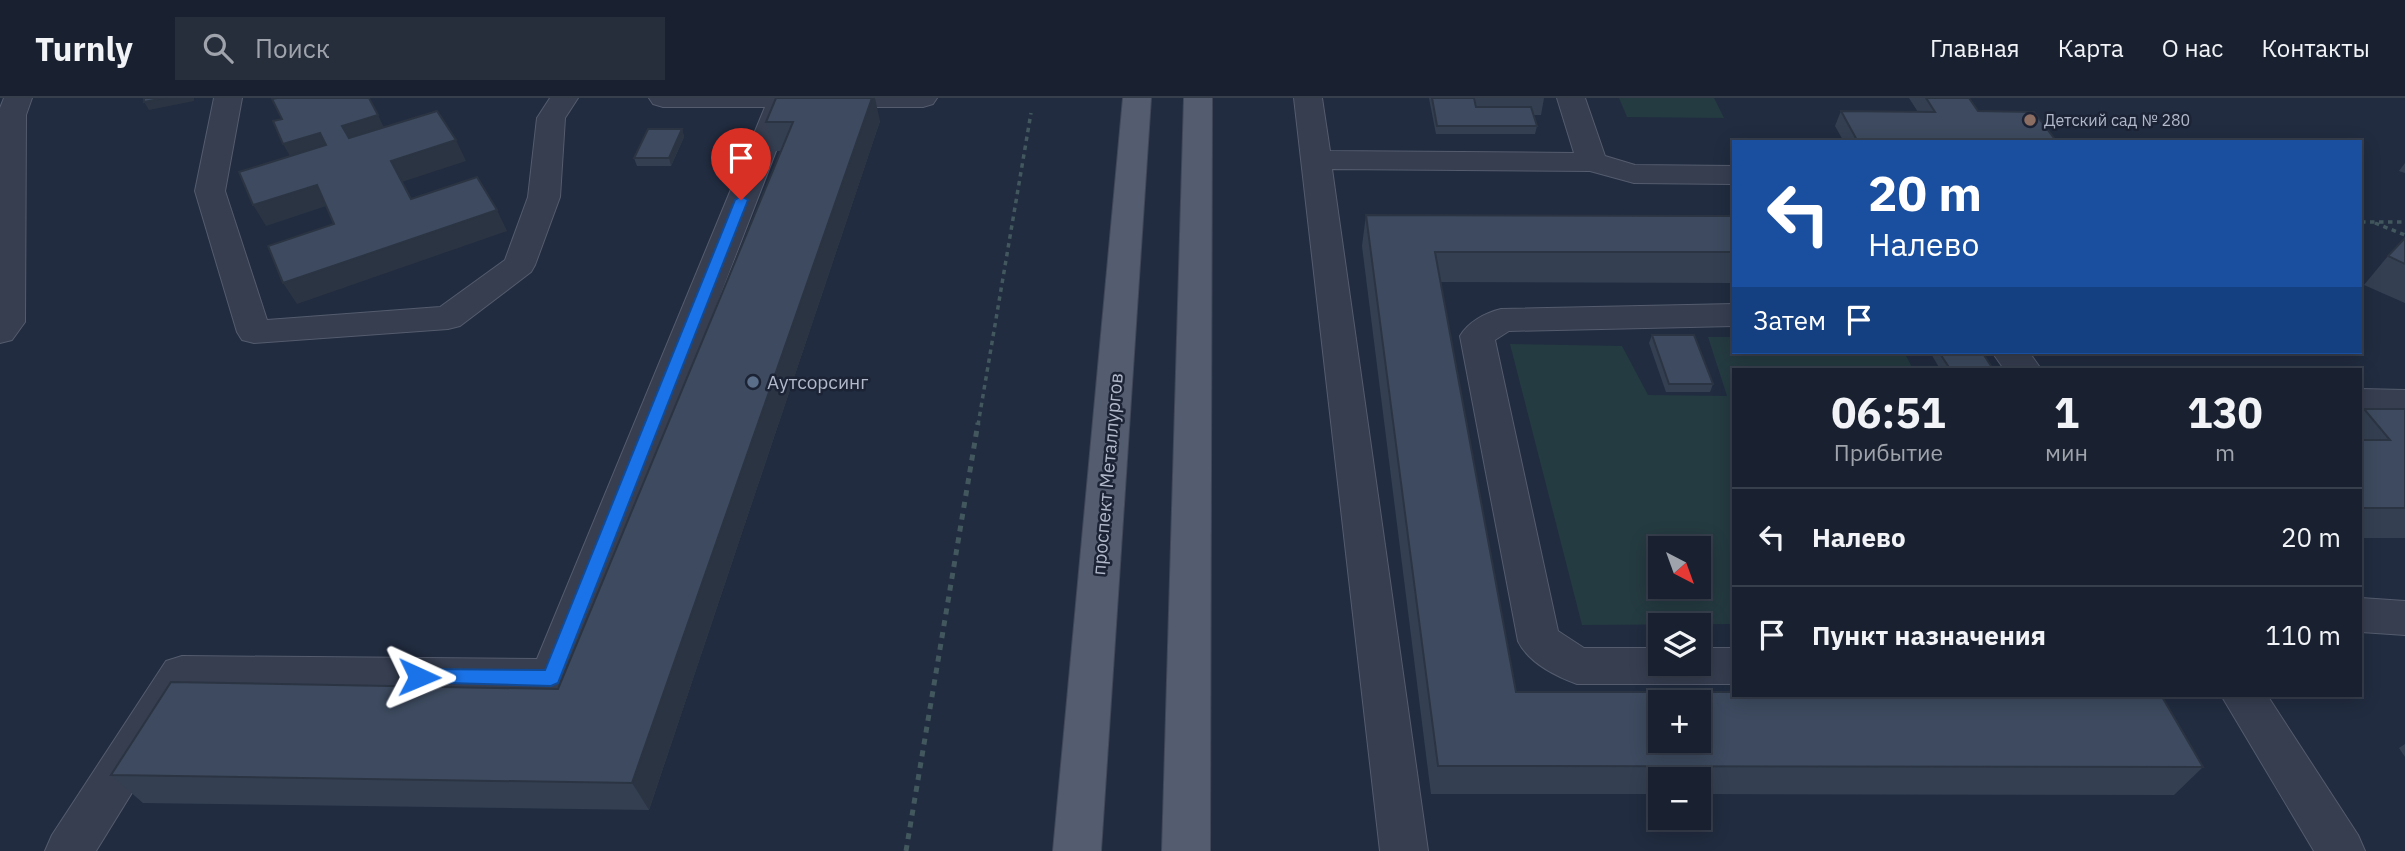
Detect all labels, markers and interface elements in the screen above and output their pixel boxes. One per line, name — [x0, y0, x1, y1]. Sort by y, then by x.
search box — [175, 17, 665, 80]
text: Turnly — [35, 27, 133, 70]
icon: search — [199, 29, 237, 67]
text: Поиск — [255, 31, 330, 65]
text: Главная — [1930, 32, 2020, 64]
text: Карта — [2058, 32, 2124, 64]
text: О нас — [2162, 32, 2223, 64]
text: Контакты — [2261, 32, 2370, 64]
place label: Детский сад № 280 — [2044, 110, 2190, 130]
marker: Детский сад № 280 — [2022, 112, 2038, 128]
pin — [711, 128, 771, 200]
icon: arrive — [722, 139, 760, 177]
text: 20 m — [1868, 161, 1982, 224]
icon: left — [1753, 168, 1844, 259]
text: Налево — [1868, 223, 1979, 265]
icon: arrive — [1840, 301, 1878, 339]
text: Затем — [1753, 303, 1826, 337]
place label: Аутсорсинг — [767, 370, 869, 394]
street label: проспект Металлургов — [1086, 372, 1128, 576]
marker: Аутсорсинг — [745, 374, 761, 390]
text: 06:51 — [1831, 385, 1946, 440]
text: 1 — [2054, 385, 2079, 440]
text: 130 — [2187, 385, 2263, 440]
text: Прибытие — [1834, 437, 1943, 467]
text: мин — [2045, 437, 2088, 467]
text: m — [2215, 437, 2235, 467]
icon: left — [1753, 518, 1791, 556]
text: Налево — [1812, 520, 1906, 554]
text: 20 m — [2281, 520, 2341, 554]
north arrow — [1648, 536, 1712, 598]
map controls — [1648, 536, 1711, 830]
button: layers — [1648, 613, 1711, 676]
icon: arrive — [1753, 616, 1791, 654]
text: Пункт назначения — [1812, 618, 2046, 652]
text: 110 m — [2265, 618, 2341, 652]
position arrow — [382, 640, 456, 714]
button: + — [1648, 690, 1711, 753]
button: − — [1648, 767, 1711, 830]

